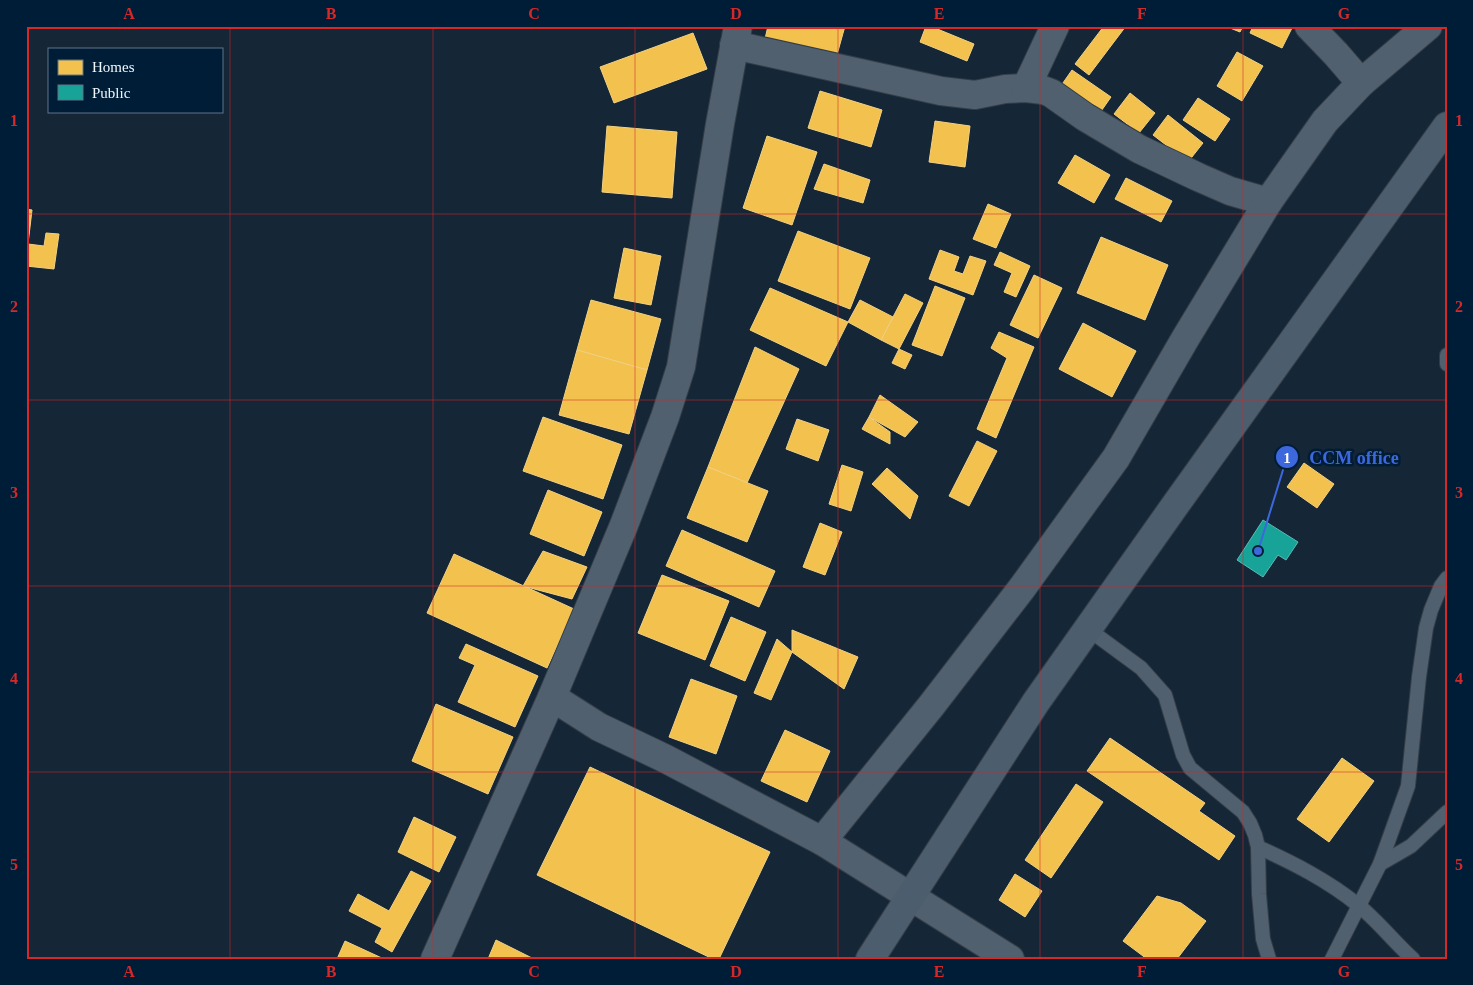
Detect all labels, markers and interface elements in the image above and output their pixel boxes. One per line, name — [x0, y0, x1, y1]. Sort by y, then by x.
text: A — [123, 5, 135, 22]
text: B — [326, 5, 337, 22]
text: C — [528, 5, 540, 22]
text: D — [730, 5, 742, 22]
text: E — [934, 5, 944, 22]
text: F — [1137, 5, 1147, 22]
text: G — [1338, 5, 1351, 22]
legend — [48, 48, 222, 112]
text: Homes — [92, 59, 135, 75]
text: Public — [92, 85, 131, 101]
text: 1 — [10, 112, 18, 129]
text: 1 — [1455, 112, 1463, 129]
text: 2 — [10, 298, 18, 315]
text: 2 — [1455, 298, 1463, 315]
callout: CCM office — [1275, 441, 1409, 474]
text: CCM office — [1309, 448, 1399, 468]
text: 1 — [1283, 450, 1291, 466]
text: 3 — [10, 484, 18, 501]
text: 3 — [1455, 484, 1463, 501]
text: 4 — [10, 670, 18, 687]
text: 4 — [1455, 670, 1463, 687]
text: 5 — [10, 856, 18, 873]
text: 5 — [1455, 856, 1463, 873]
text: A — [123, 963, 135, 980]
text: B — [326, 963, 337, 980]
text: C — [528, 963, 540, 980]
text: D — [730, 963, 742, 980]
text: E — [934, 963, 944, 980]
text: F — [1137, 963, 1147, 980]
text: G — [1338, 963, 1351, 980]

